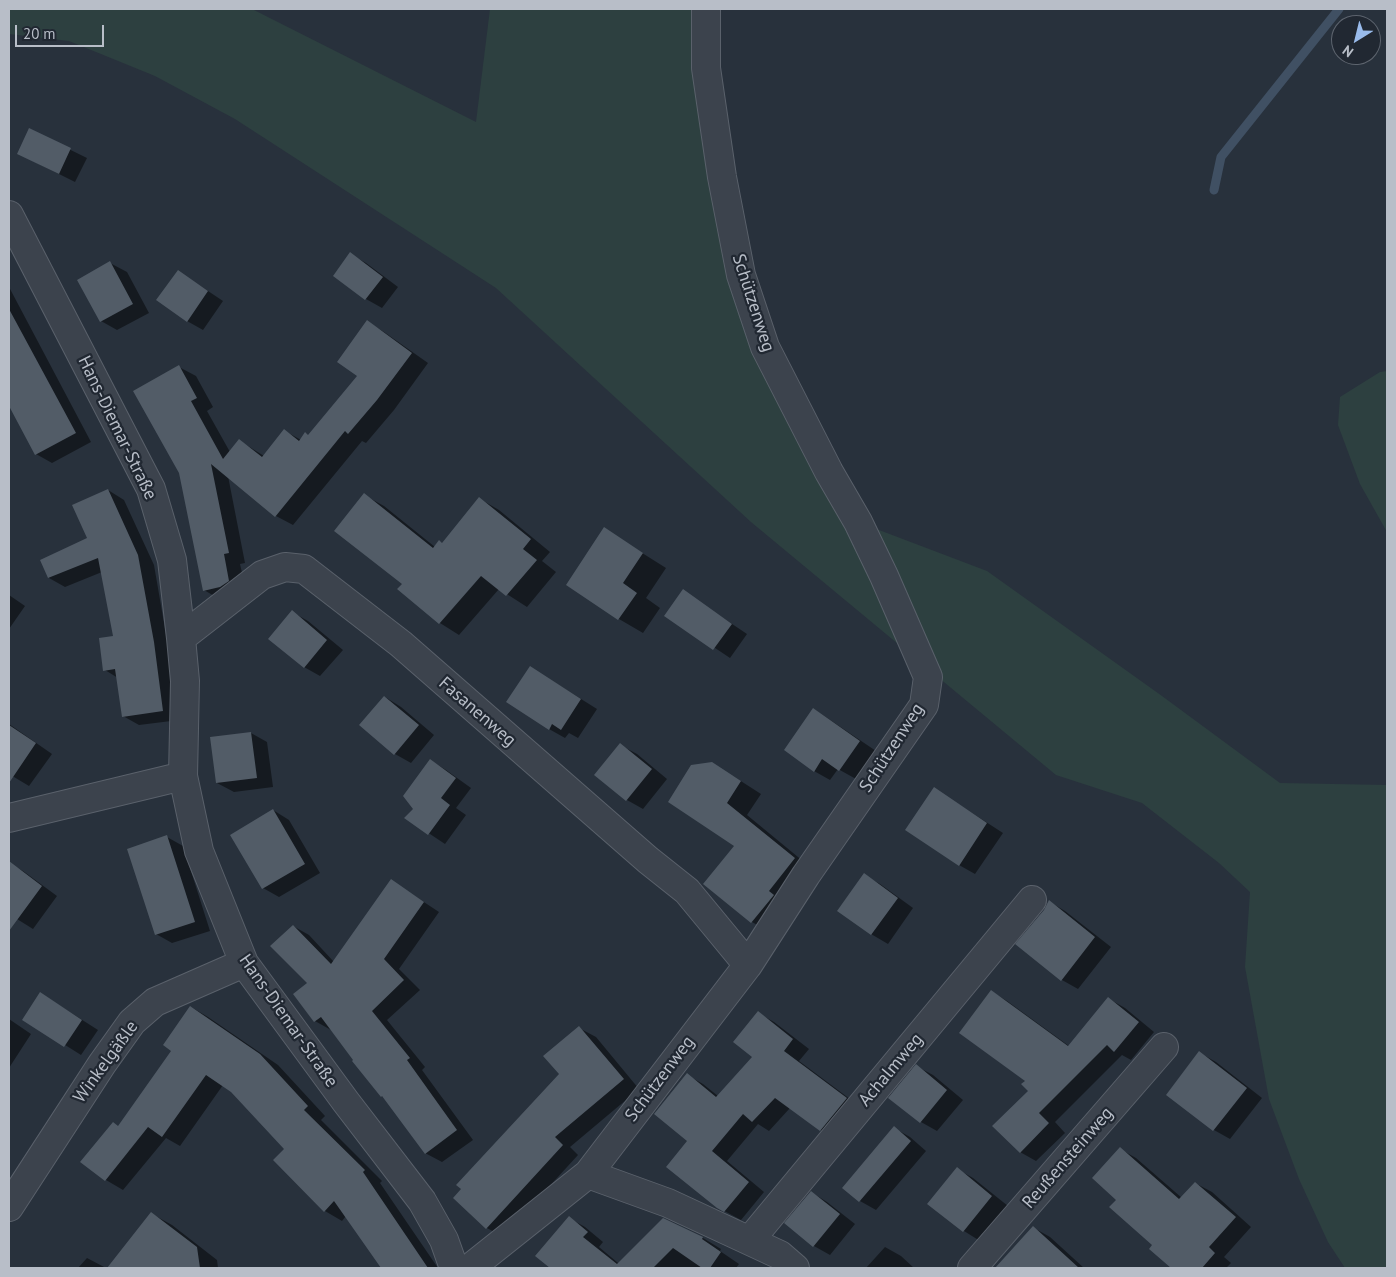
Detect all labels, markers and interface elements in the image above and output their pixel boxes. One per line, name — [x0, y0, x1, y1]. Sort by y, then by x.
scale bar — [18, 15, 106, 47]
north arrow — [1331, 15, 1381, 65]
text: 20 m — [23, 24, 56, 43]
text: N — [1339, 41, 1357, 61]
street label: Schützenweg — [727, 251, 779, 355]
street label: Hans-Diemar-Straße — [73, 353, 161, 503]
street label: Fasanenweg — [434, 673, 520, 751]
street label: Schützenweg — [855, 699, 929, 797]
street label: Hans-Diemar-Straße — [234, 950, 342, 1092]
street label: Winkelgäßle — [69, 1017, 143, 1107]
street label: Achalmweg — [854, 1029, 928, 1111]
street label: Schützenweg — [621, 1032, 699, 1126]
street label: Reußensteinweg — [1018, 1103, 1118, 1213]

